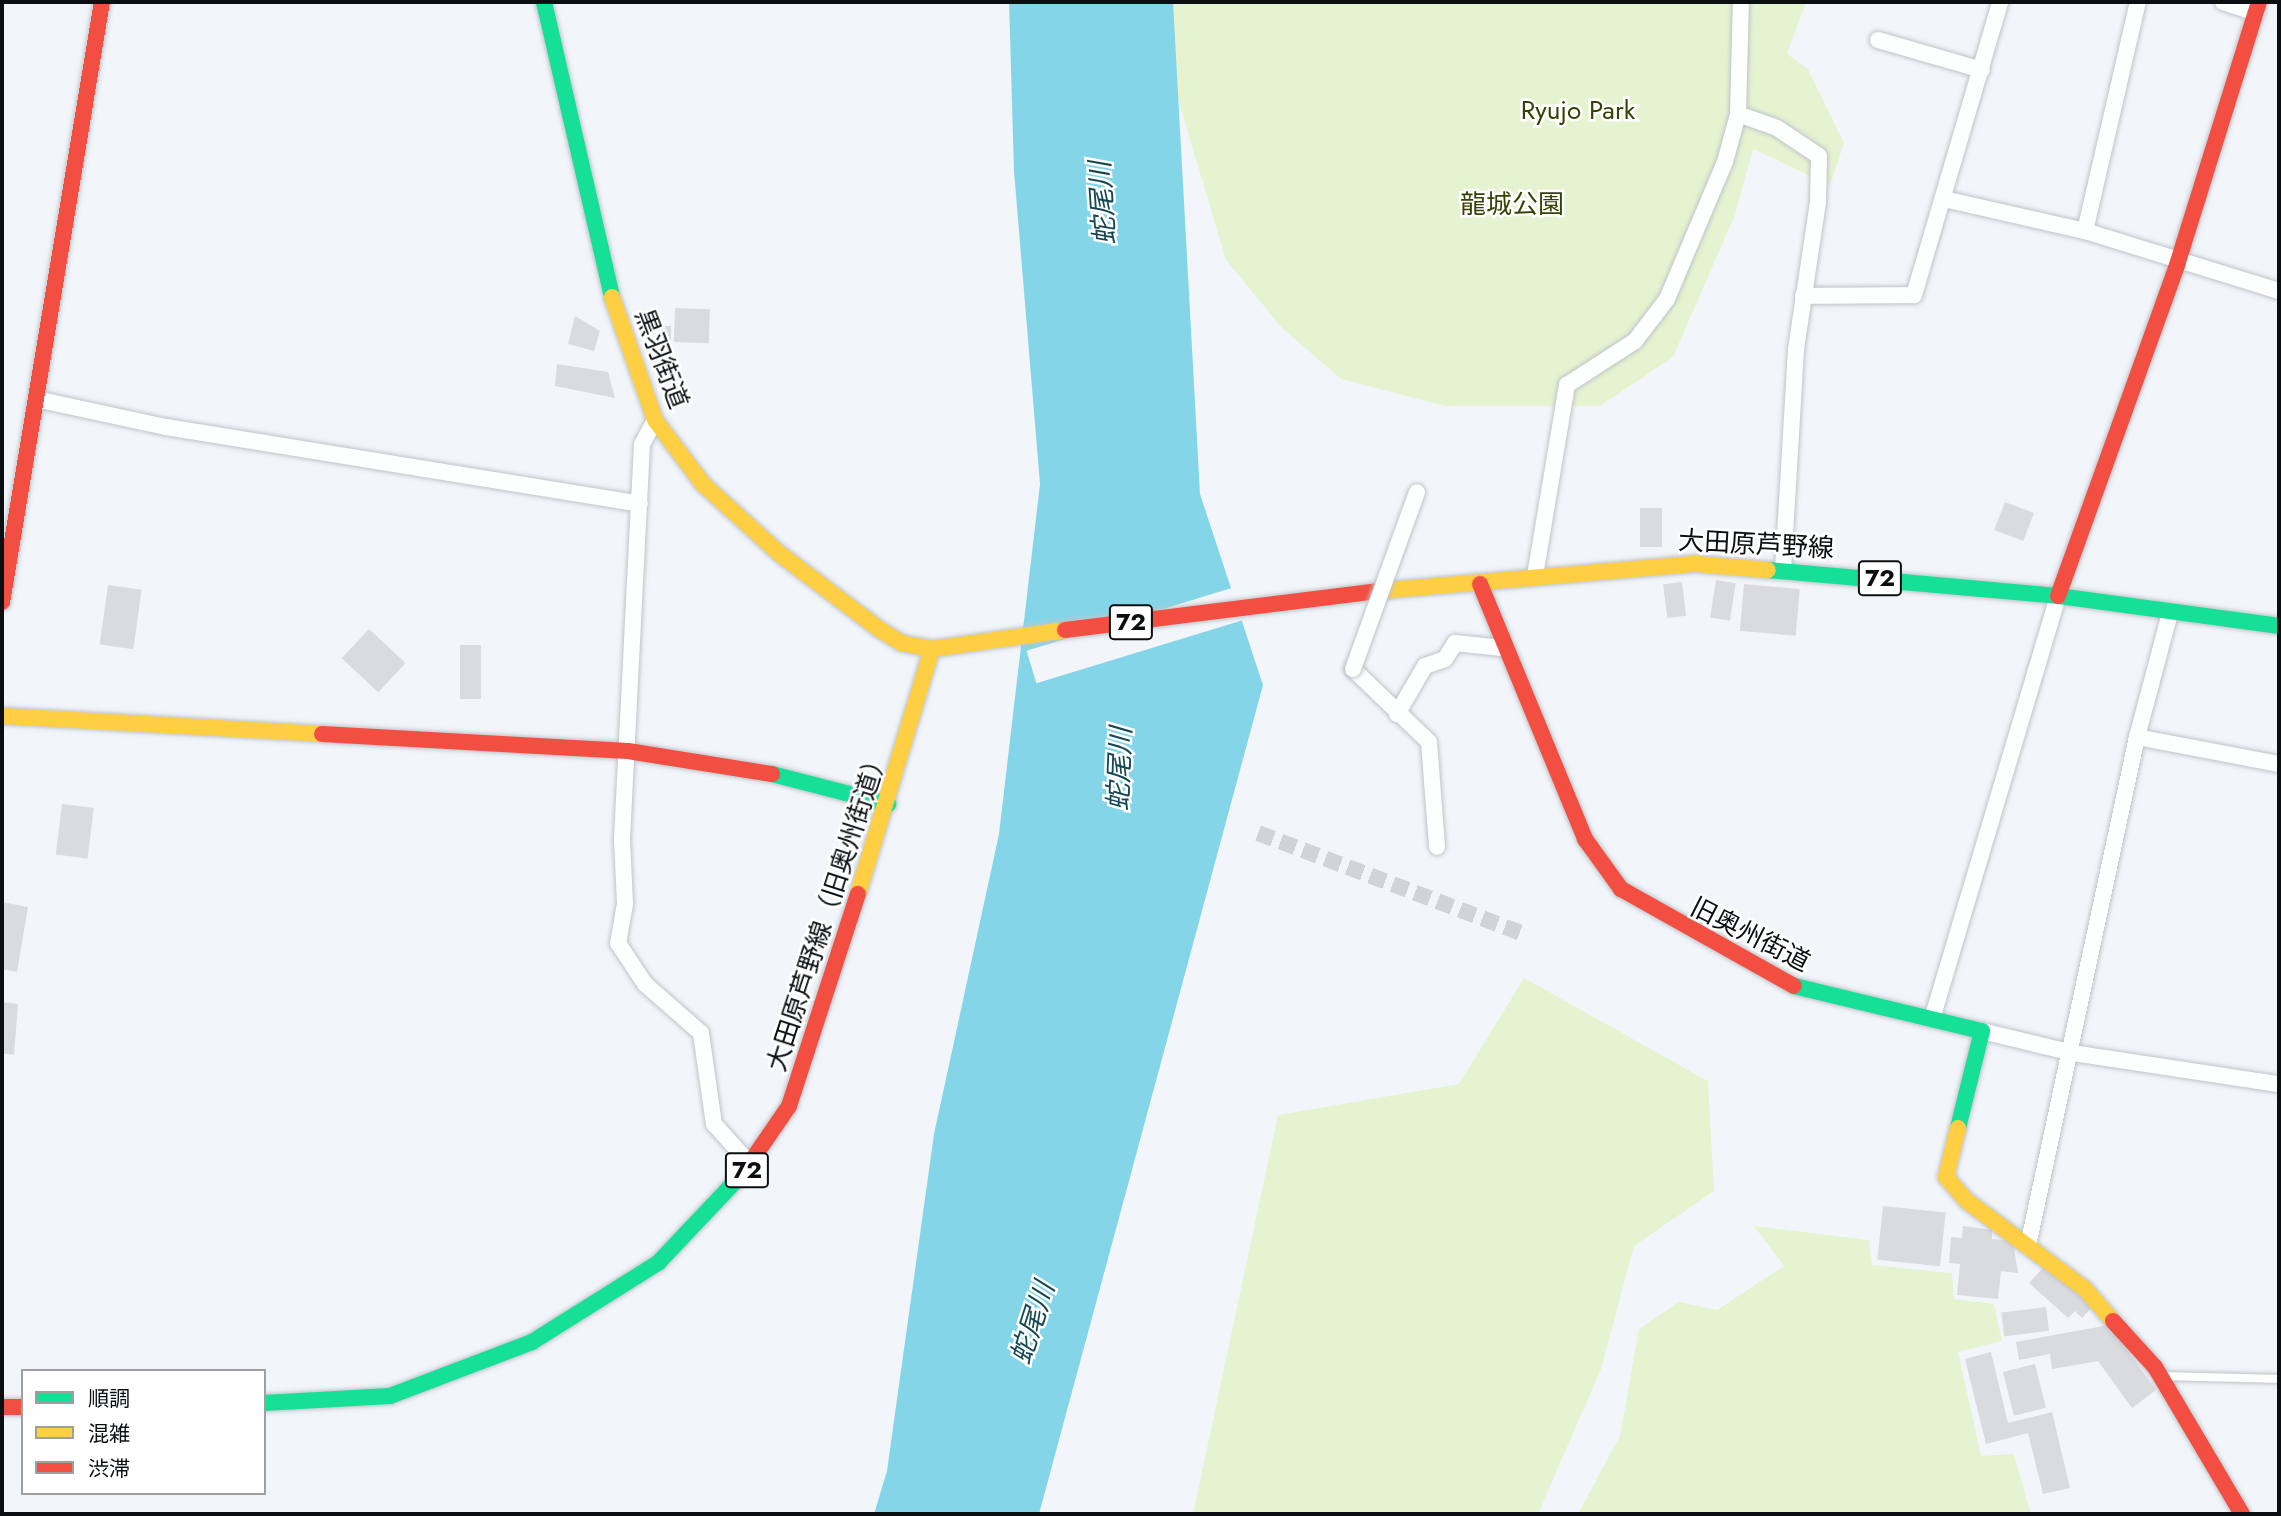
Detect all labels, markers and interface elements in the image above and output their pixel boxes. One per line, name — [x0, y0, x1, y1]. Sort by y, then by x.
park label: Ryujo Park — [1521, 95, 1635, 127]
water label: 蛇尾川 — [1083, 160, 1123, 246]
park label: 龍城公園 — [1460, 189, 1564, 221]
street label: 黒羽街道 — [628, 305, 694, 413]
street label: 大田原芦野線 — [1677, 525, 1835, 565]
road number: 72 — [1857, 558, 1903, 598]
road number: 72 — [1108, 602, 1154, 642]
water label: 蛇尾川 — [1102, 726, 1138, 812]
street label: 大田原芦野線（旧奥州街道） — [761, 744, 895, 1076]
street label: 旧奥州街道 — [1685, 892, 1815, 978]
road number: 72 — [724, 1150, 770, 1190]
water label: 蛇尾川 — [1004, 1278, 1062, 1368]
legend — [21, 1369, 266, 1495]
text: 順調 — [88, 1384, 130, 1414]
text: 混雑 — [88, 1419, 130, 1449]
text: 渋滞 — [88, 1454, 130, 1484]

